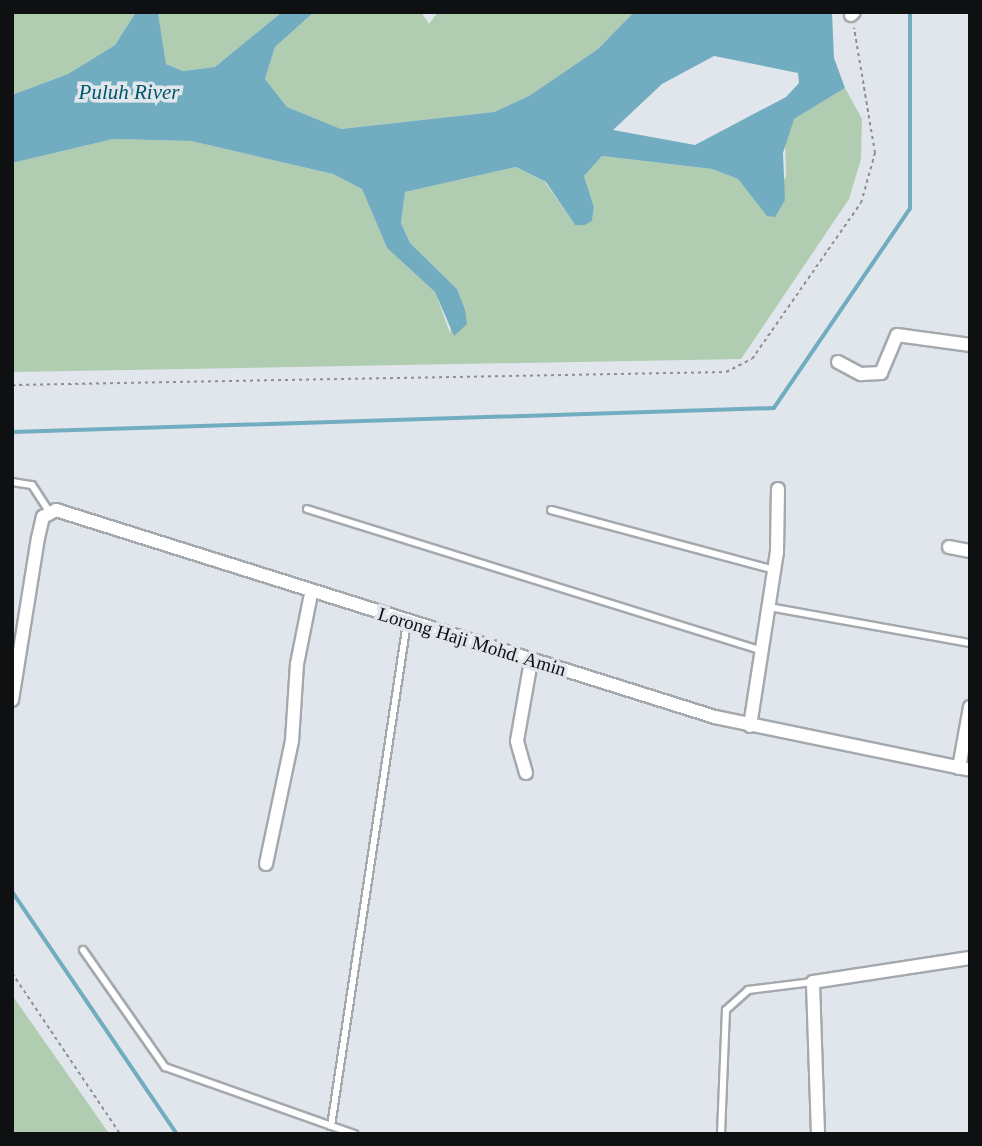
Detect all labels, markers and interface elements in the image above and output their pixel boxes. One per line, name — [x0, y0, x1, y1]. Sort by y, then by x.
water label: Puluh River — [79, 79, 179, 105]
street label: Lorong Haji Mohd. Amin — [375, 602, 569, 682]

